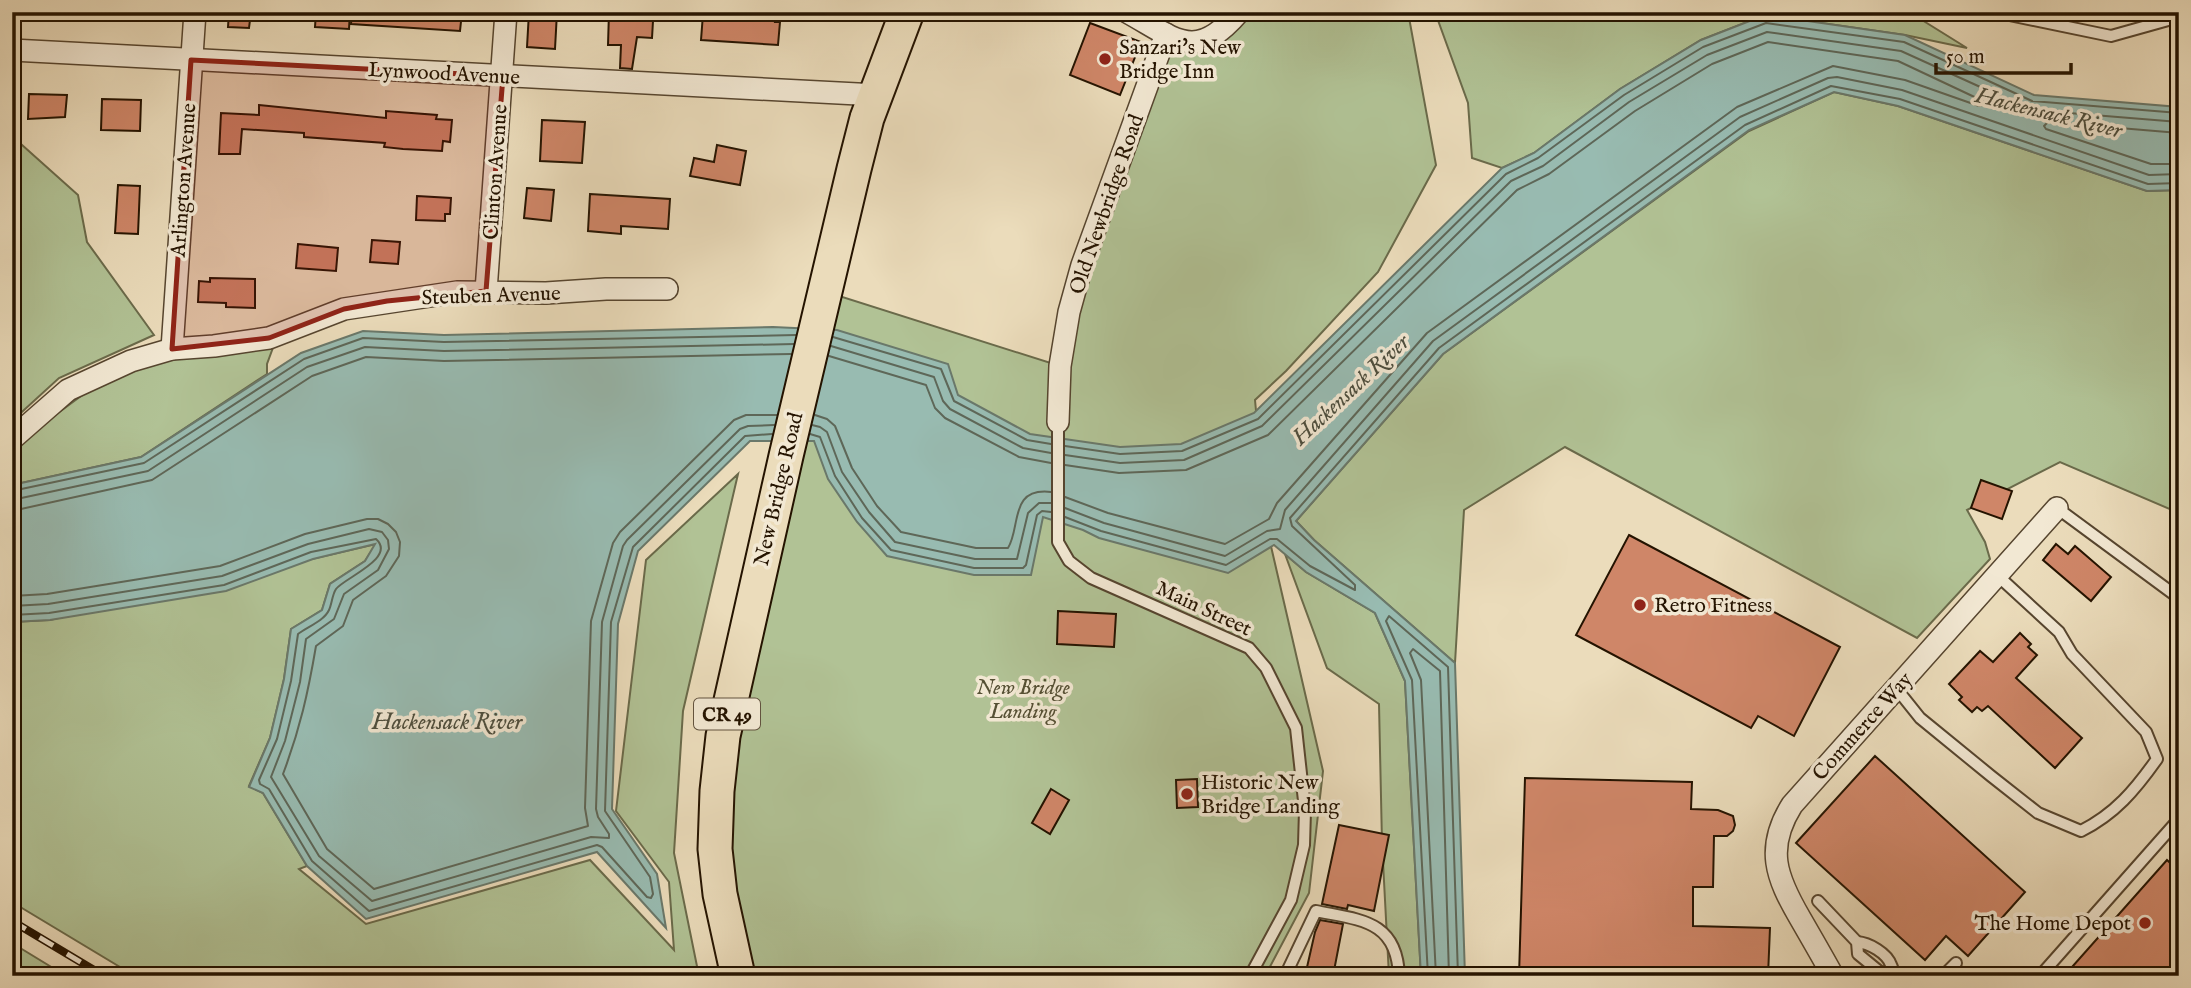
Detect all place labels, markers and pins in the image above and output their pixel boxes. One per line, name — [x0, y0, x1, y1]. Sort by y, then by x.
place label: Sanzari's New Bridge Inn — [1119, 35, 1242, 86]
marker: Sanzari's New Bridge Inn — [1097, 51, 1113, 67]
place label: Retro Fitness — [1654, 593, 1772, 620]
marker: Retro Fitness — [1632, 597, 1648, 613]
place label: Historic New Bridge Landing — [1201, 770, 1340, 821]
marker: Historic New Bridge Landing — [1179, 786, 1195, 802]
place label: The Home Depot — [1974, 911, 2131, 938]
marker: The Home Depot — [2137, 915, 2153, 931]

